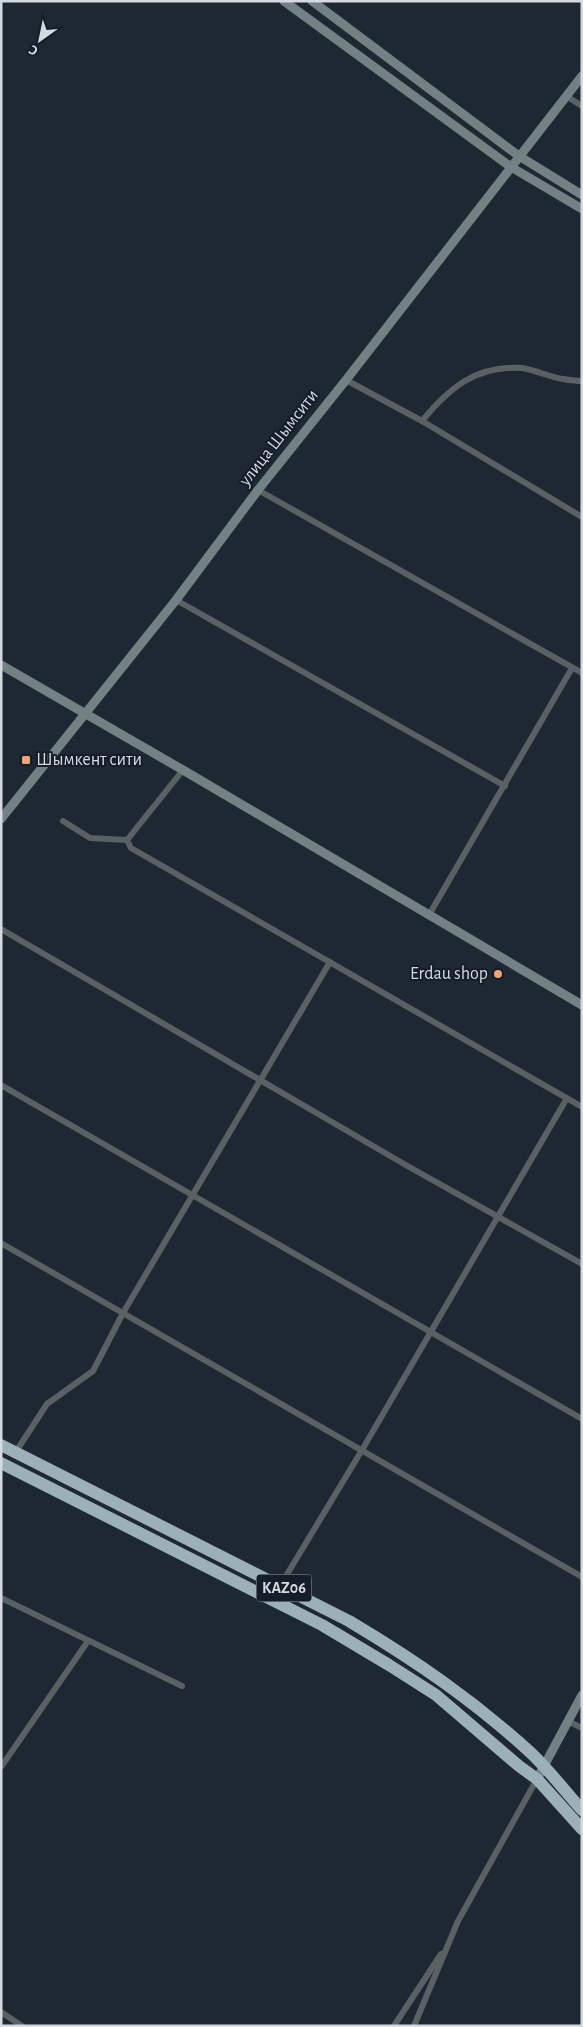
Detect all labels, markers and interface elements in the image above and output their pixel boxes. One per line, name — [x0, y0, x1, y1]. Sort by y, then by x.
north arrow — [15, 15, 65, 65]
text: С — [26, 42, 41, 58]
street label: улица Шымсити — [235, 386, 322, 490]
place label: Шымкент сити — [36, 751, 142, 769]
marker: Шымкент сити — [20, 754, 32, 766]
place label: Erdau shop — [410, 965, 488, 983]
marker: Erdau shop — [492, 968, 504, 980]
road number: KАZ06 — [256, 1575, 312, 1602]

